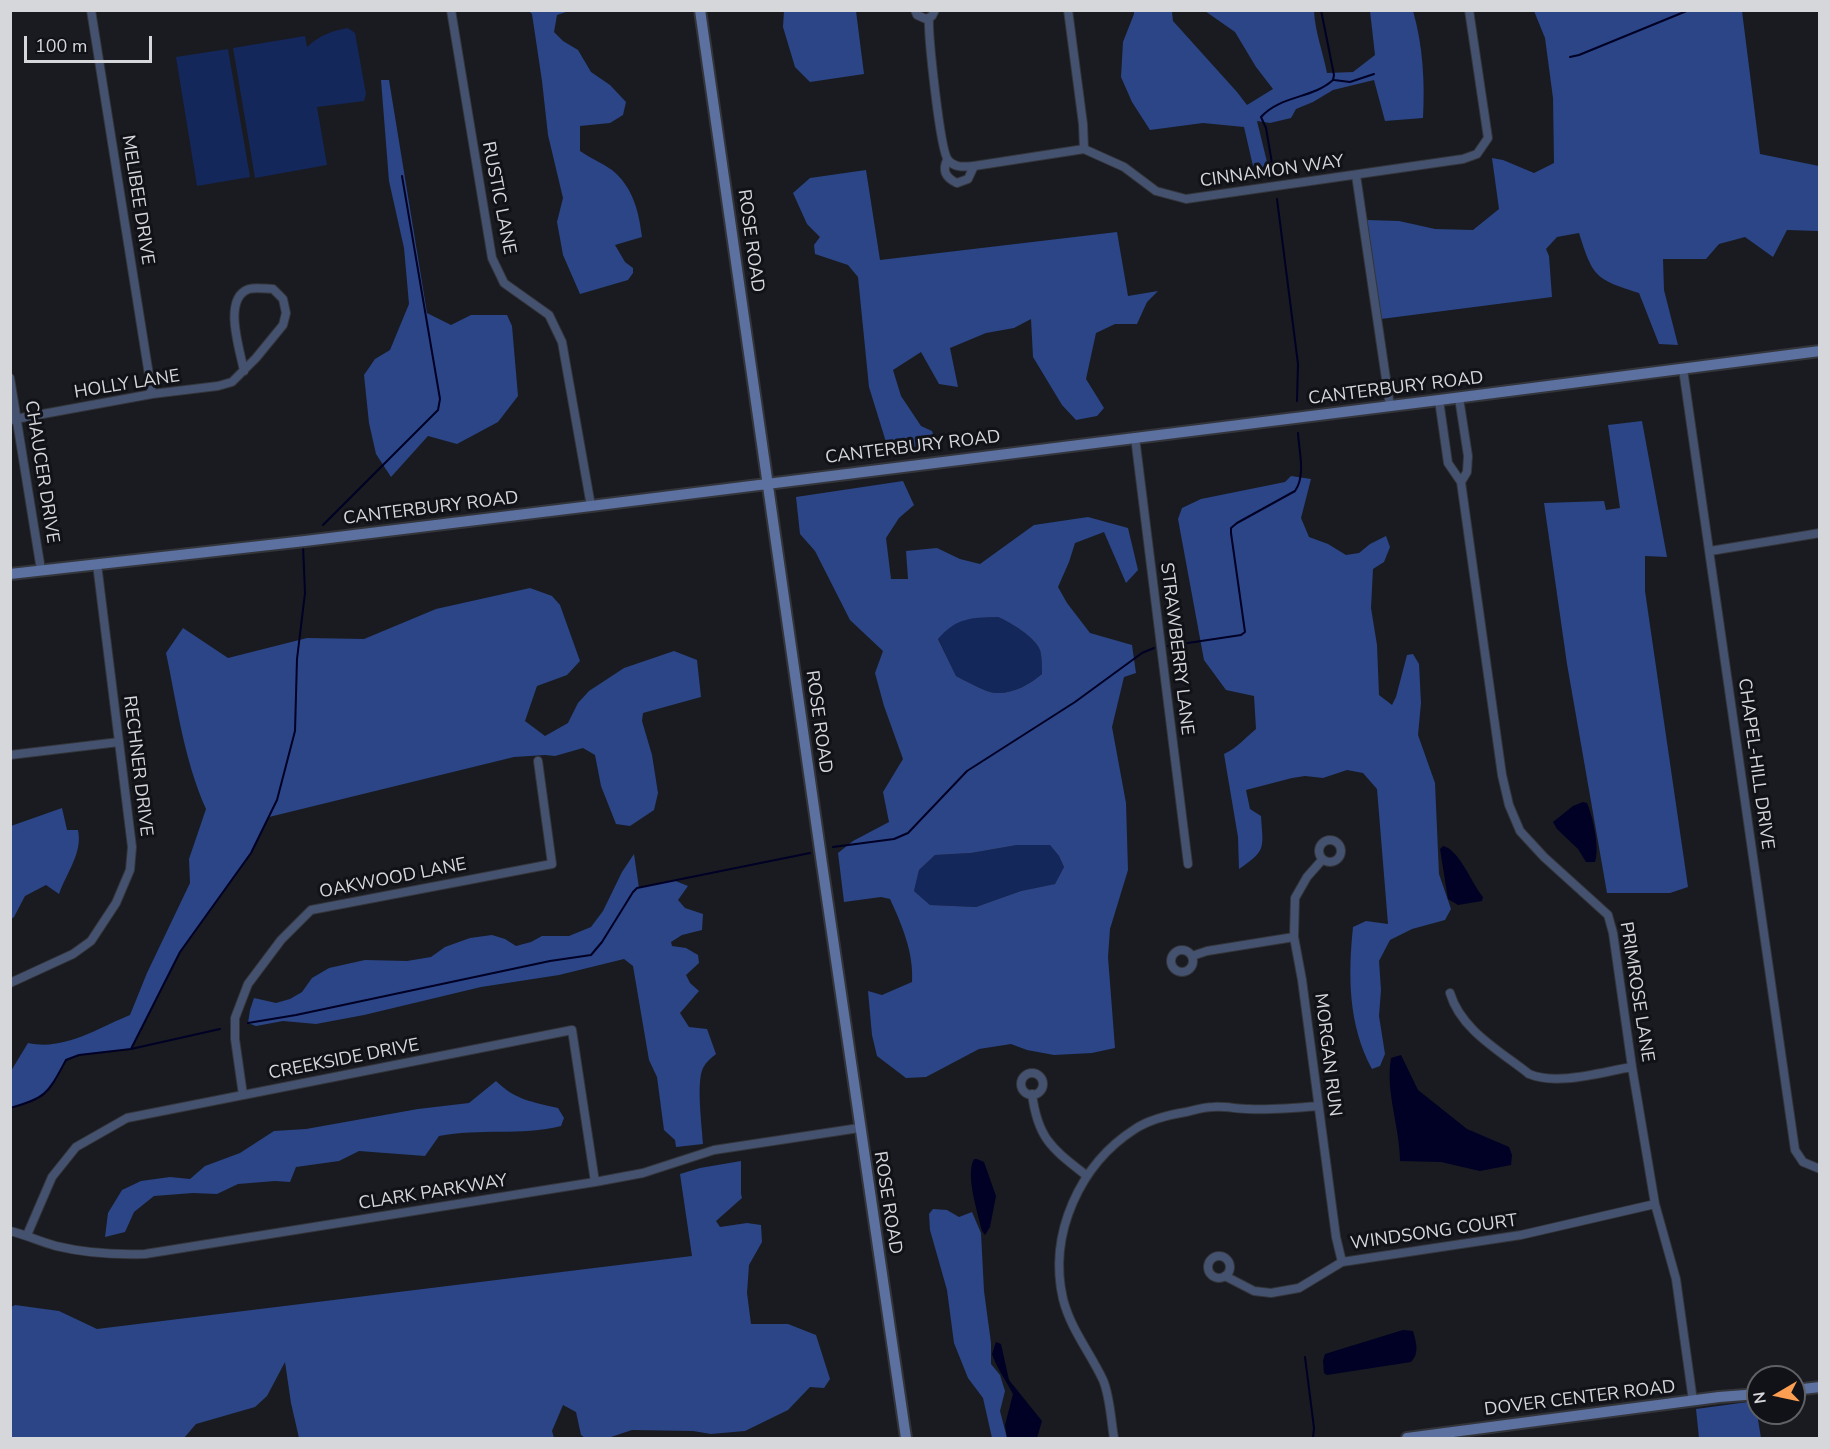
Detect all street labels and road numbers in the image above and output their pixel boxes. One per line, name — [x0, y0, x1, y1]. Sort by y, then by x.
street label: MELIBEE DRIVE — [116, 134, 158, 266]
street label: RUSTIC LANE — [476, 140, 520, 256]
street label: CINNAMON WAY — [1199, 151, 1345, 193]
street label: ROSE ROAD — [732, 188, 768, 294]
street label: HOLLY LANE — [73, 366, 181, 404]
street label: CANTERBURY ROAD — [1307, 368, 1485, 410]
street label: CHAUCER DRIVE — [19, 399, 63, 545]
street label: CANTERBURY ROAD — [824, 427, 1002, 469]
street label: CANTERBURY ROAD — [342, 488, 520, 530]
street label: STRAWBERRY LANE — [1155, 561, 1197, 737]
street label: ROSE ROAD — [800, 669, 836, 775]
street label: CHAPEL-HILL DRIVE — [1732, 677, 1778, 851]
street label: RECHNER DRIVE — [118, 694, 156, 838]
street label: OAKWOOD LANE — [318, 854, 468, 904]
street label: PRIMROSE LANE — [1614, 920, 1658, 1064]
street label: MORGAN RUN — [1309, 992, 1345, 1118]
street label: CREEKSIDE DRIVE — [267, 1035, 421, 1085]
street label: ROSE ROAD — [868, 1150, 906, 1256]
street label: CLARK PARKWAY — [357, 1171, 509, 1215]
street label: WINDSONG COURT — [1349, 1211, 1519, 1255]
street label: DOVER CENTER ROAD — [1483, 1377, 1677, 1421]

